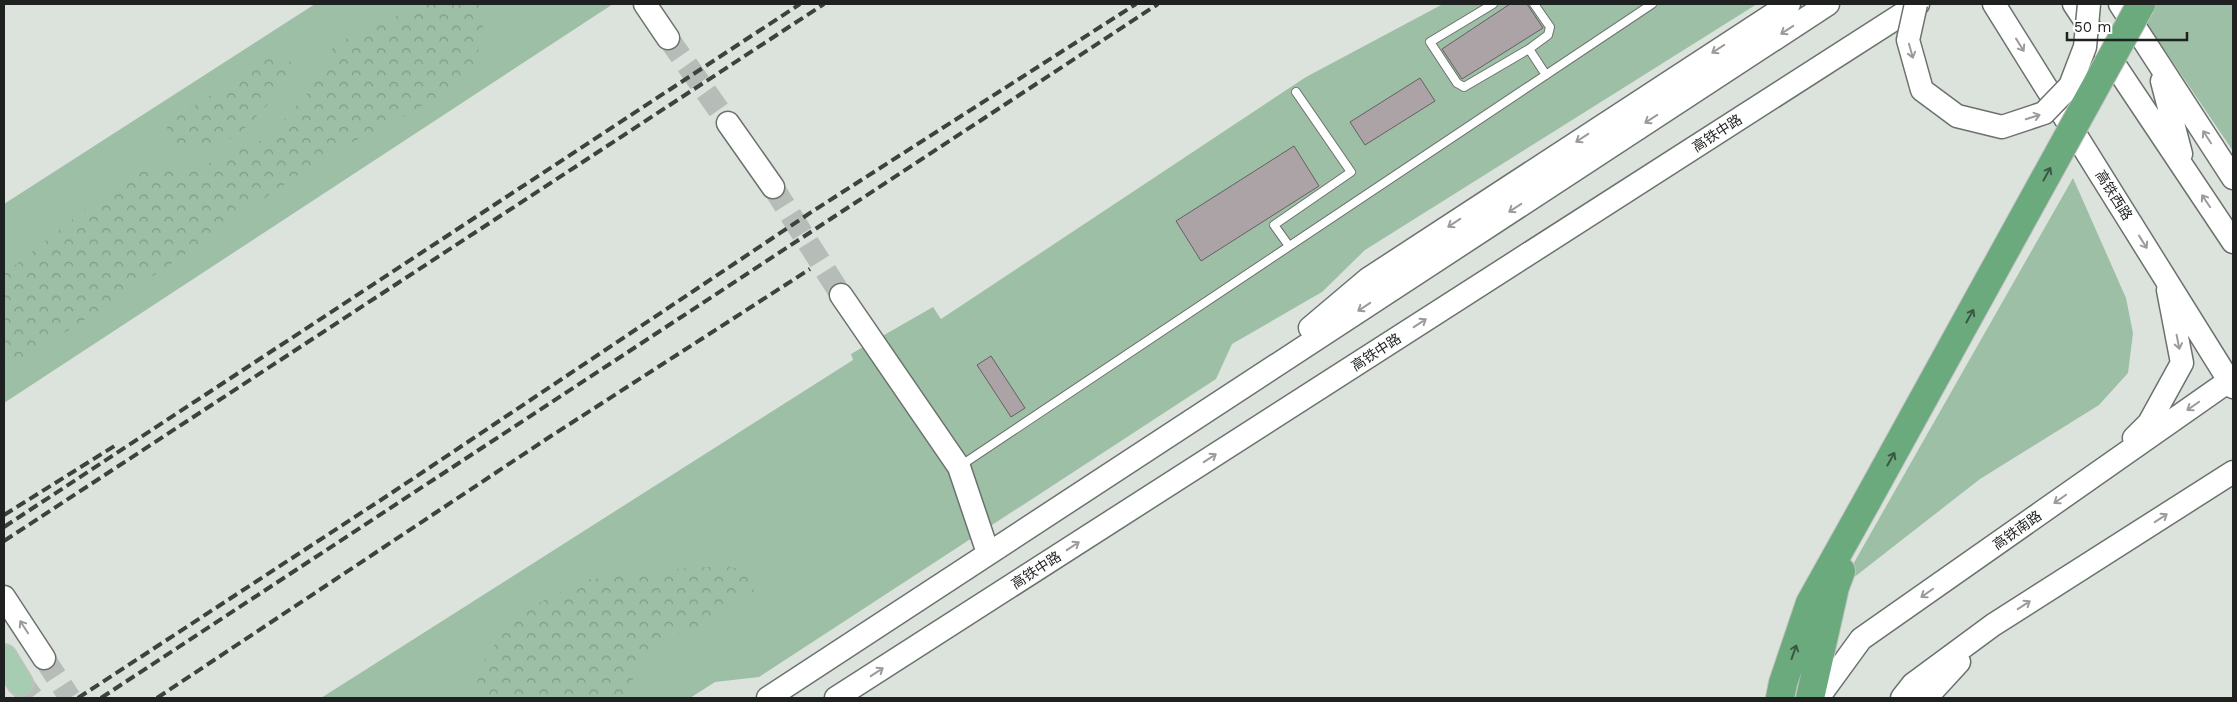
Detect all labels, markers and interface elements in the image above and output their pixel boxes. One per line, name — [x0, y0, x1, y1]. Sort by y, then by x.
scale bar — [2067, 10, 2187, 42]
text: 50 m — [2074, 18, 2111, 36]
one-way arrow — [1780, 25, 1794, 36]
one-way arrow — [2015, 38, 2026, 52]
one-way arrow — [1907, 43, 1917, 59]
one-way arrow — [1711, 44, 1725, 54]
street label: 高铁中路 — [1689, 111, 1745, 155]
one-way arrow — [2025, 112, 2040, 121]
one-way arrow — [1644, 114, 1658, 125]
one-way arrow — [2201, 130, 2212, 144]
one-way arrow — [1576, 133, 1590, 143]
one-way arrow — [2043, 167, 2053, 181]
street label: 高铁西路 — [2092, 167, 2136, 223]
one-way arrow — [2201, 195, 2211, 209]
one-way arrow — [1508, 203, 1522, 214]
one-way arrow — [1447, 218, 1461, 228]
one-way arrow — [2139, 235, 2149, 249]
one-way arrow — [1358, 302, 1372, 312]
one-way arrow — [1965, 310, 1975, 324]
one-way arrow — [1413, 318, 1427, 328]
street label: 高铁中路 — [1348, 330, 1404, 374]
one-way arrow — [2173, 334, 2183, 350]
one-way arrow — [2187, 401, 2201, 411]
one-way arrow — [1886, 451, 1896, 466]
one-way arrow — [1202, 453, 1216, 463]
one-way arrow — [2054, 494, 2068, 504]
street label: 高铁南路 — [1989, 507, 2045, 553]
one-way arrow — [2153, 513, 2167, 523]
one-way arrow — [1066, 541, 1080, 552]
street label: 高铁中路 — [1008, 548, 1064, 592]
one-way arrow — [1920, 588, 1934, 598]
one-way arrow — [2016, 600, 2030, 610]
one-way arrow — [19, 621, 29, 635]
one-way arrow — [1789, 644, 1799, 660]
one-way arrow — [870, 667, 884, 677]

